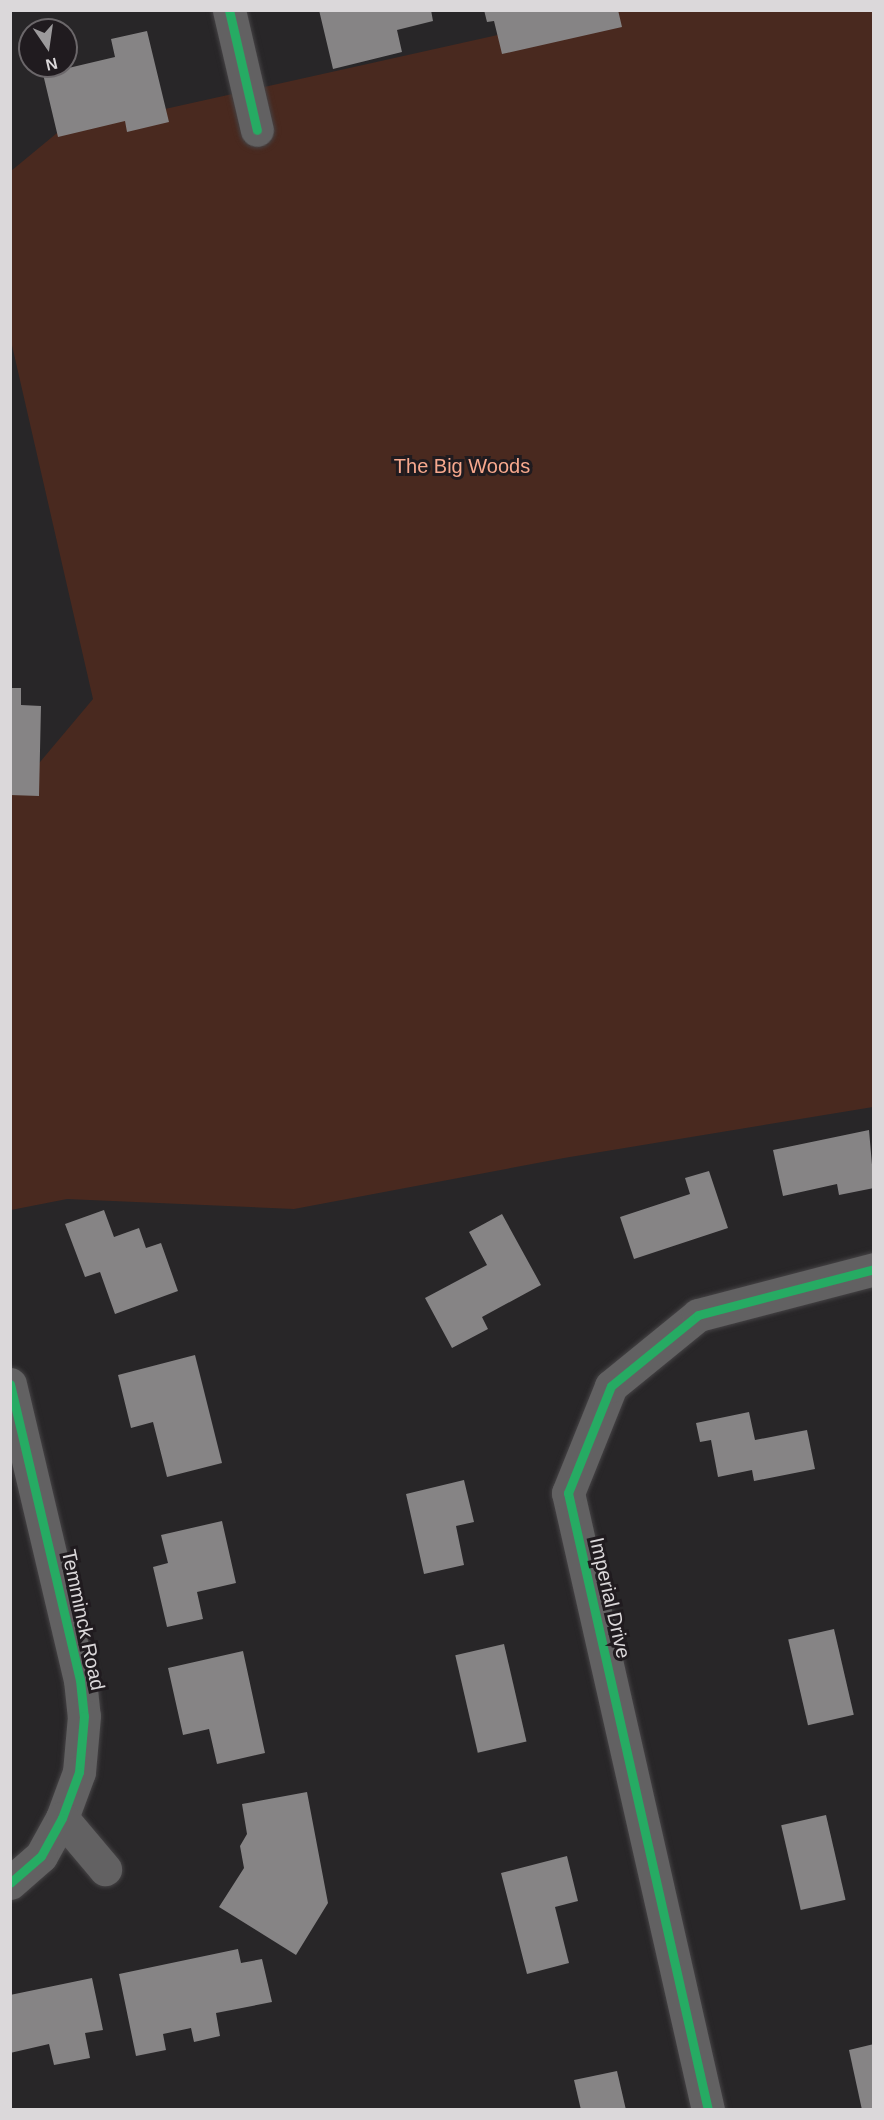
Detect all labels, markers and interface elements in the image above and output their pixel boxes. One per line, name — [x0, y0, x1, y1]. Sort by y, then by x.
north arrow — [18, 18, 78, 78]
text: N — [44, 54, 59, 74]
park label: The Big Woods — [394, 454, 530, 478]
street label: Imperial Drive — [584, 1535, 636, 1661]
street label: Temminck Road — [56, 1547, 110, 1693]

